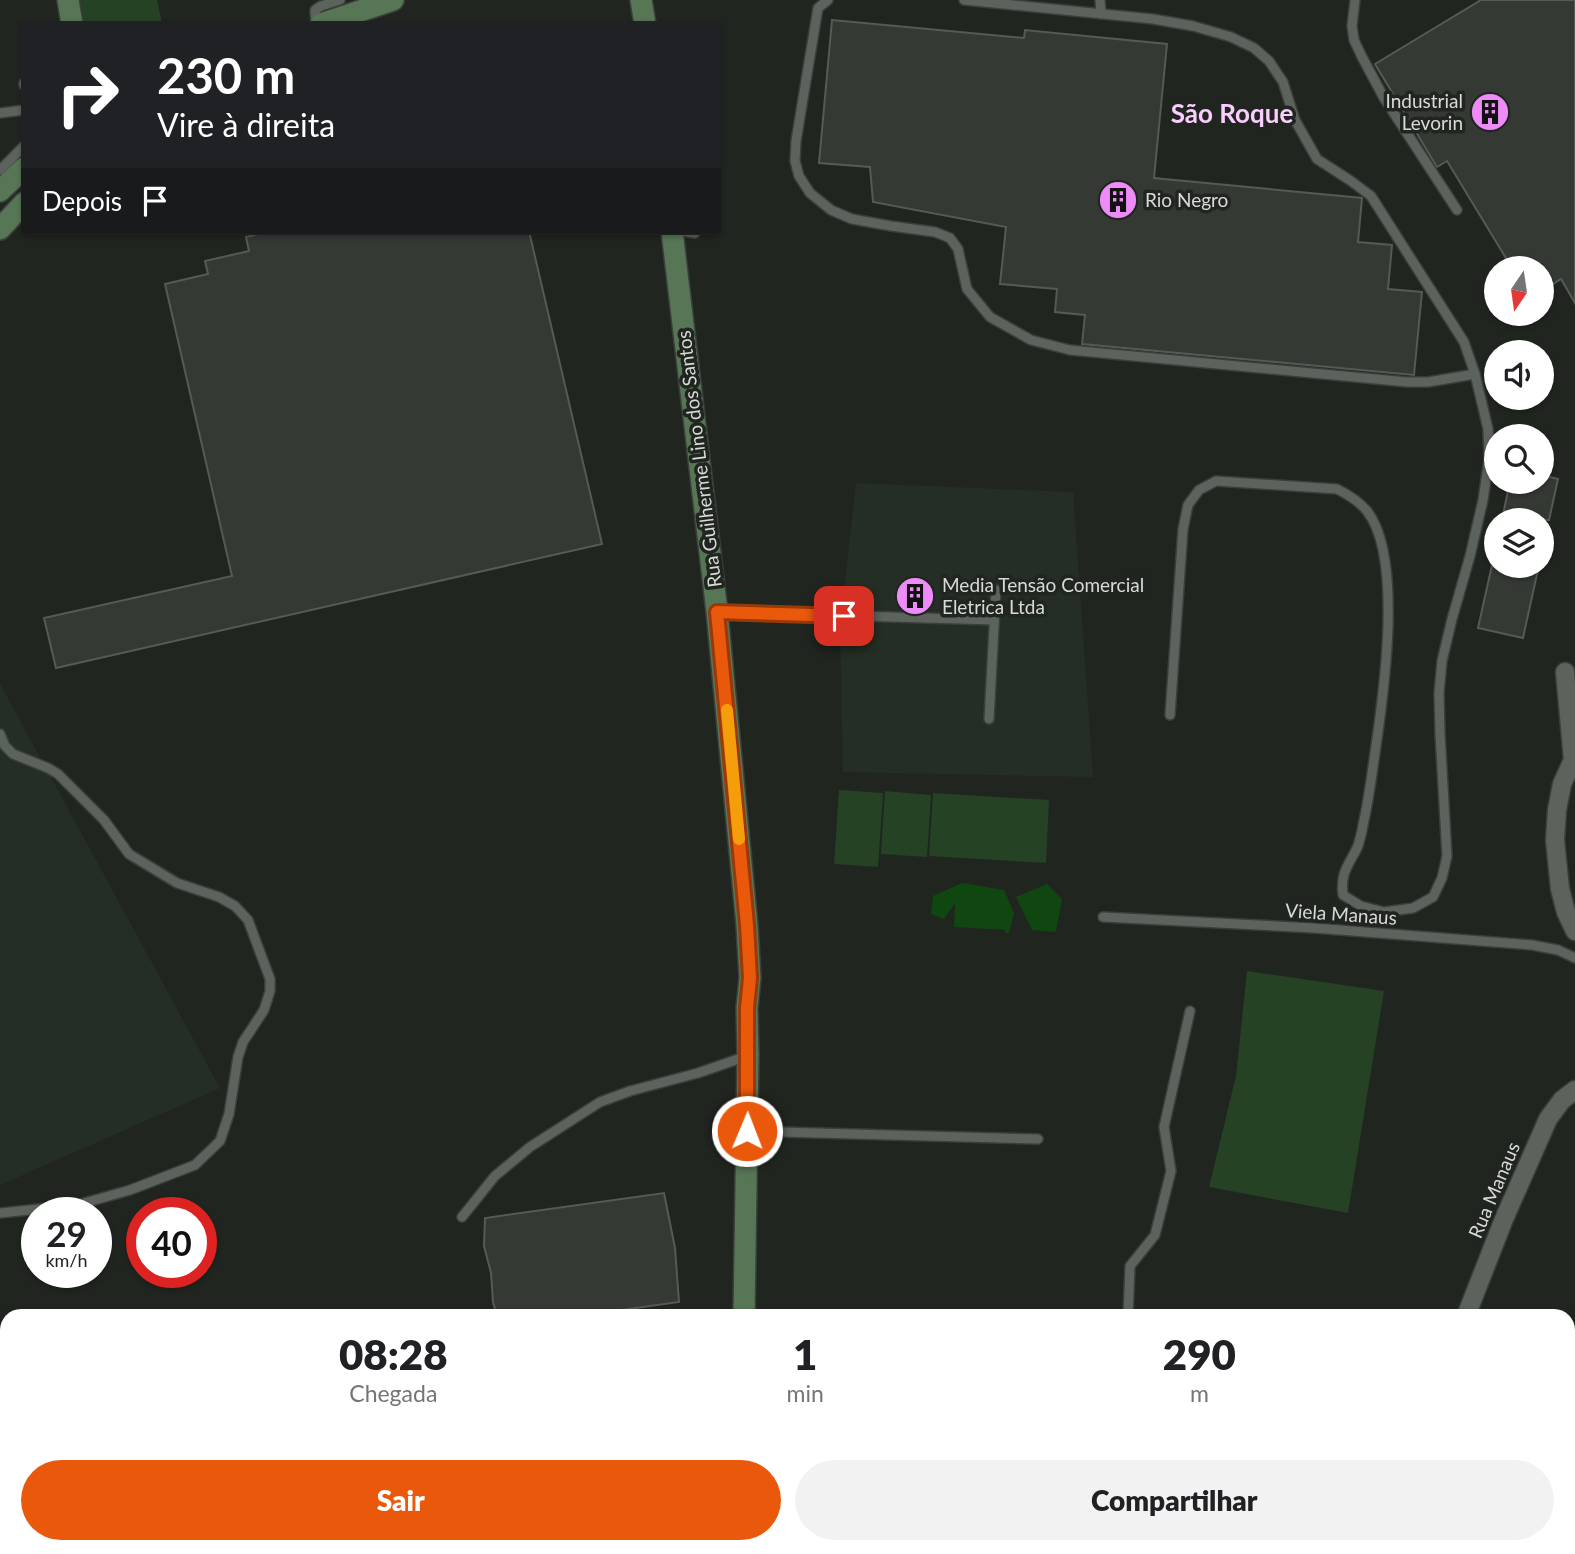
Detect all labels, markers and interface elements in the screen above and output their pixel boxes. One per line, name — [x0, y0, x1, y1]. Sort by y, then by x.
text: 230 m — [157, 46, 295, 104]
icon: right — [42, 49, 133, 140]
place label: Industrial Levorin — [1386, 89, 1463, 134]
building icon: Industrial Levorin — [1469, 91, 1511, 133]
district label: São Roque — [1171, 97, 1293, 129]
text: Vire à direita — [157, 105, 335, 144]
building icon: Rio Negro — [1097, 179, 1139, 221]
icon: arrive — [136, 182, 174, 220]
text: Depois — [42, 185, 122, 217]
place label: Rio Negro — [1145, 188, 1228, 211]
north arrow — [1484, 256, 1554, 326]
map controls — [1484, 256, 1554, 578]
street label: Rua Guilherme Lino dos Santos — [671, 329, 726, 589]
button: sound — [1484, 340, 1554, 410]
button: search — [1484, 424, 1554, 494]
button: layers — [1484, 508, 1554, 578]
place label: Media Tensão Comercial Eletrica Ltda — [942, 573, 1144, 618]
building icon: Media Tensão Comercial Eletrica Ltda — [894, 575, 936, 617]
pin — [814, 586, 874, 646]
icon: arrive — [825, 597, 863, 635]
street label: Viela Manaus — [1284, 898, 1398, 929]
position arrow — [710, 1094, 784, 1168]
street label: Rua Manaus — [1463, 1138, 1524, 1241]
speed limit sign: 40 — [126, 1197, 217, 1288]
text: 29 — [46, 1212, 87, 1254]
text: km/h — [45, 1249, 88, 1271]
text: 08:28 — [339, 1329, 448, 1379]
text: 1 — [793, 1329, 817, 1379]
text: 290 — [1163, 1329, 1236, 1379]
text: Chegada — [349, 1379, 437, 1407]
text: min — [787, 1379, 824, 1407]
text: m — [1190, 1379, 1209, 1407]
button: Sair — [21, 1460, 781, 1540]
button: Compartilhar — [795, 1460, 1554, 1540]

